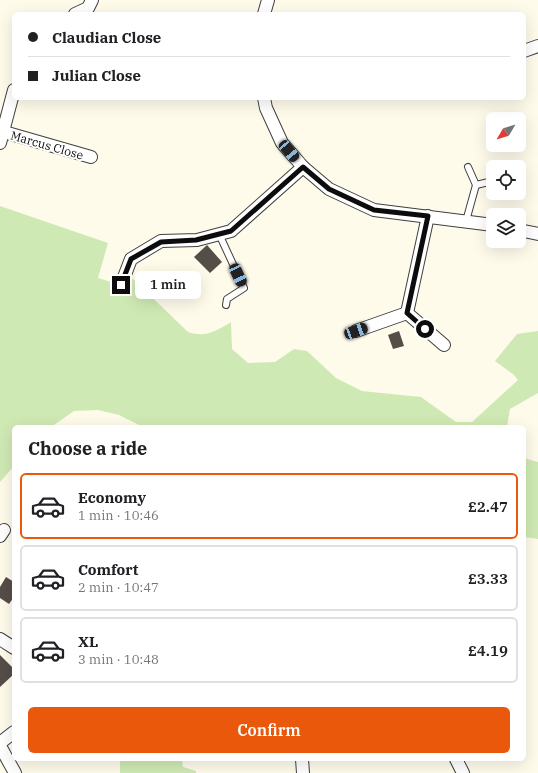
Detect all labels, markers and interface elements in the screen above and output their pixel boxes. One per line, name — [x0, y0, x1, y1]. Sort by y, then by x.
text: Claudian Close — [52, 28, 161, 47]
text: Julian Close — [52, 66, 141, 85]
north arrow — [486, 112, 526, 152]
map controls — [486, 112, 526, 248]
street label: Marcus Close — [9, 127, 85, 163]
car — [277, 138, 301, 164]
button: locate — [486, 160, 526, 200]
button: layers — [486, 208, 526, 248]
car — [227, 262, 249, 288]
callout: 1 min — [135, 271, 201, 299]
route end — [112, 276, 130, 294]
text: 1 min — [150, 276, 186, 293]
route start — [416, 320, 434, 338]
car — [343, 321, 369, 341]
text: Choose a ride — [28, 437, 147, 460]
icon: car — [30, 488, 66, 524]
text: Economy — [78, 488, 146, 507]
text: £2.47 — [468, 497, 508, 516]
text: 1 min · 10:46 — [78, 507, 159, 524]
icon: car — [30, 560, 66, 596]
text: Comfort — [78, 560, 138, 579]
text: £3.33 — [468, 569, 508, 588]
text: 2 min · 10:47 — [78, 579, 159, 596]
icon: car — [30, 632, 66, 668]
text: XL — [78, 632, 98, 651]
text: £4.19 — [468, 641, 508, 660]
text: 3 min · 10:48 — [78, 651, 159, 668]
button: Confirm — [28, 707, 510, 753]

